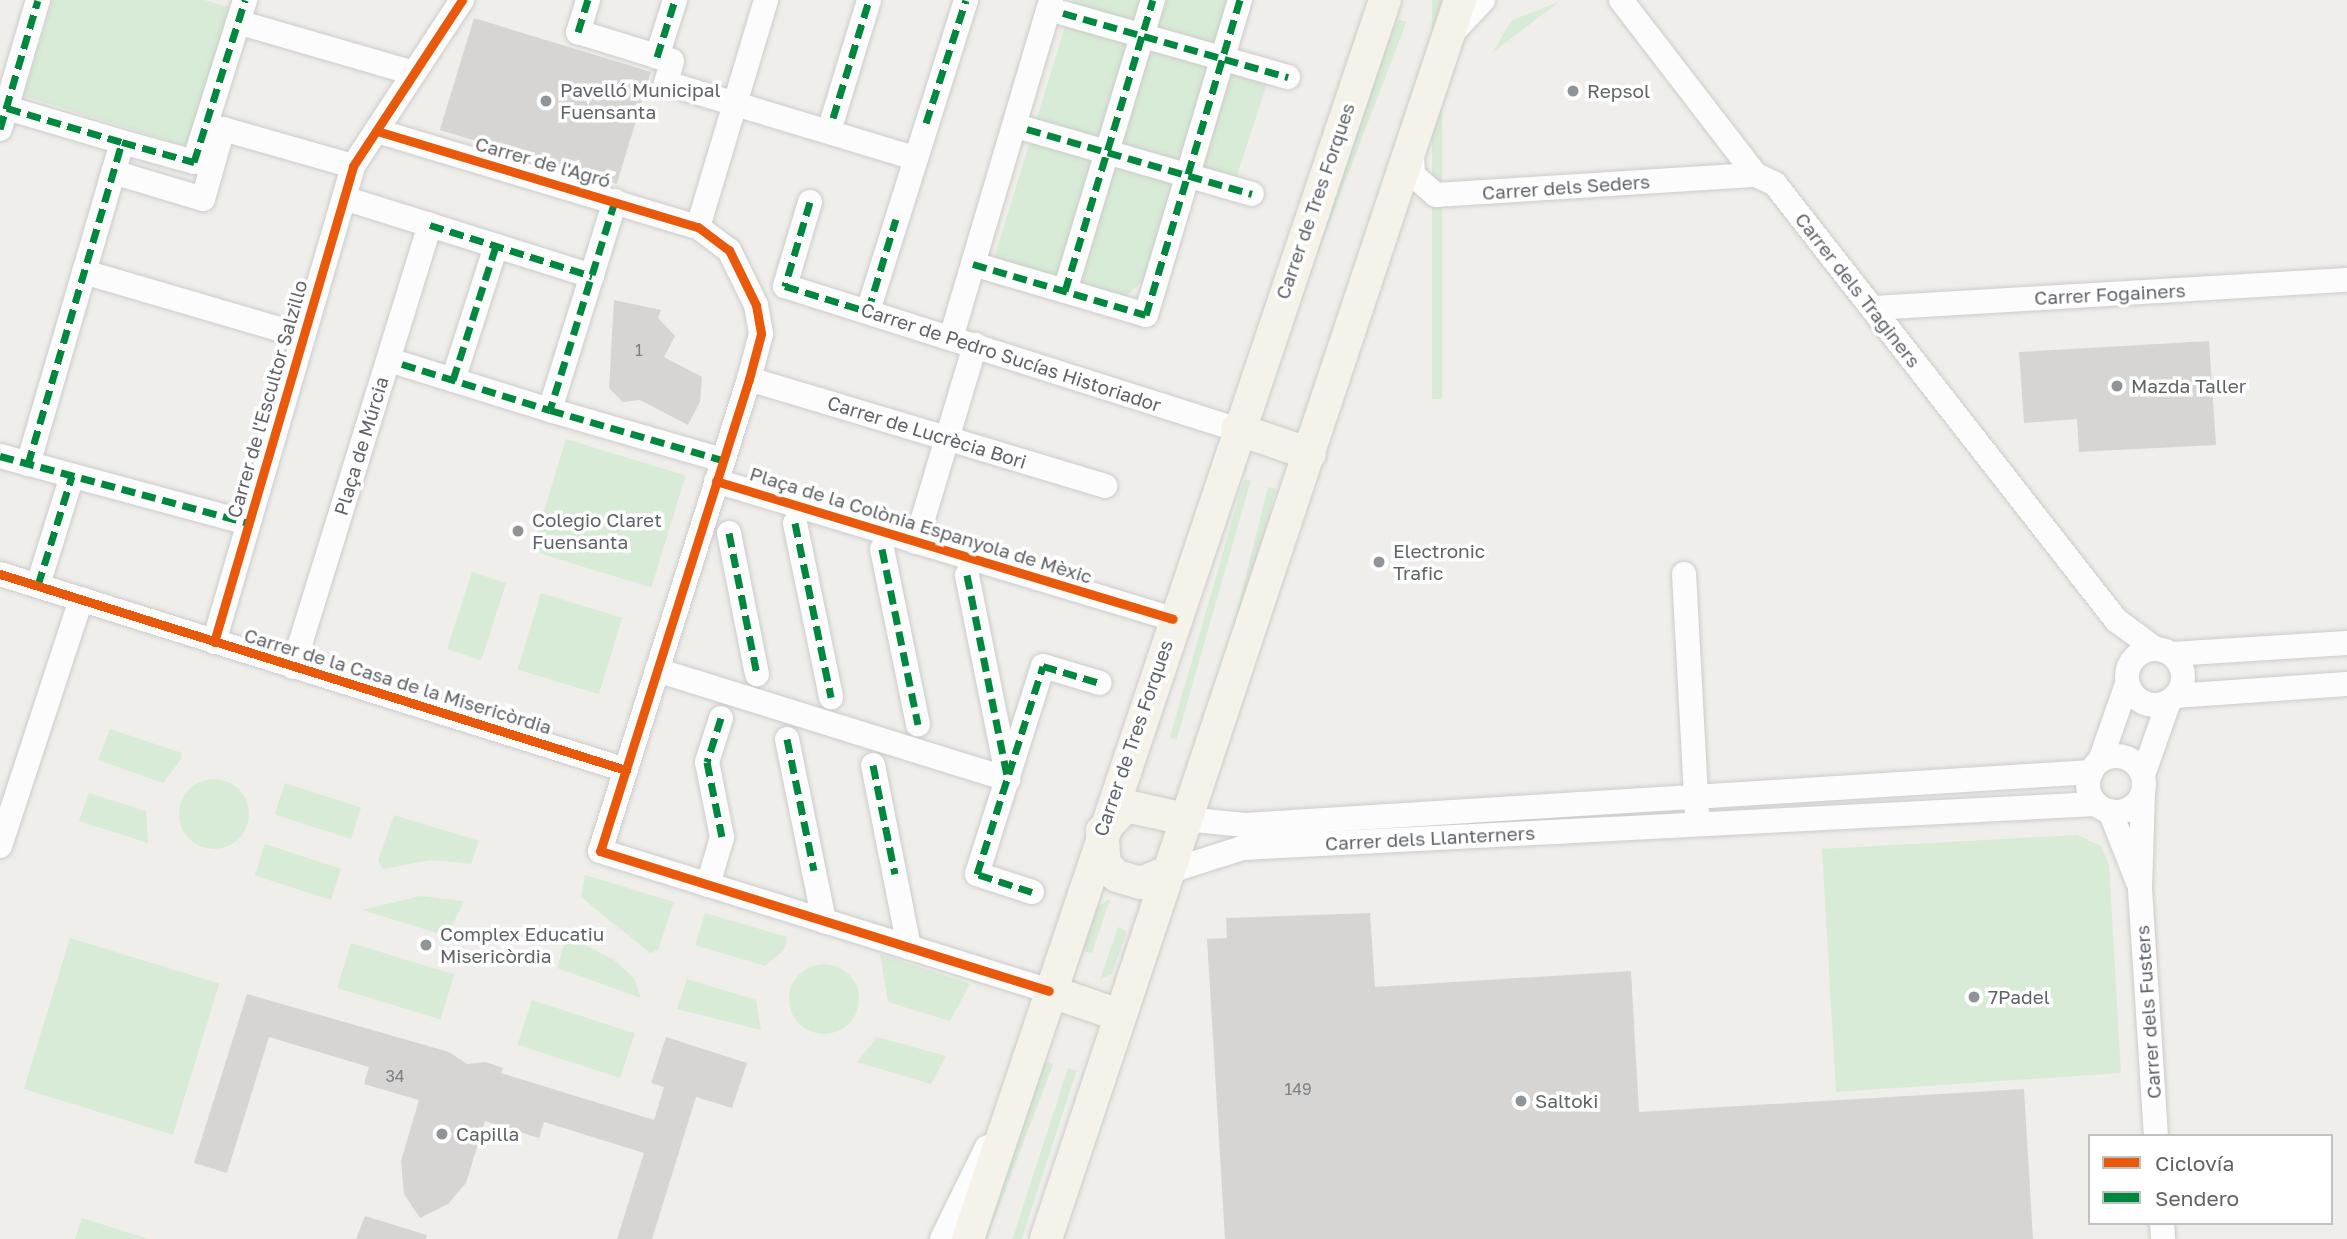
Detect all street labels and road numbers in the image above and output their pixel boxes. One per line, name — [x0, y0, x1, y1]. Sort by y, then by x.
street label: Carrer de Tres Forques — [1271, 100, 1359, 302]
street label: Carrer de l'Agró — [473, 132, 613, 192]
street label: Carrer dels Seders — [1481, 170, 1651, 204]
street label: Carrer dels Traginers — [1791, 208, 1925, 372]
street label: Carrer de l'Escultor Salzillo — [222, 278, 312, 520]
street label: Carrer Fogainers — [2034, 279, 2186, 309]
street label: Carrer de Pedro Sucías Historiador — [858, 298, 1164, 416]
street label: Plaça de Múrcia — [329, 374, 393, 518]
street label: Carrer de Lucrècia Bori — [825, 391, 1029, 473]
street label: Plaça de la Colònia Espanyola de Mèxic — [747, 462, 1095, 588]
street label: Carrer de la Casa de la Misericòrdia — [242, 623, 554, 739]
street label: Carrer de Tres Forques — [1089, 637, 1177, 839]
street label: Carrer dels Llanterners — [1324, 821, 1536, 855]
street label: Carrer dels Fusters — [2131, 924, 2165, 1100]

